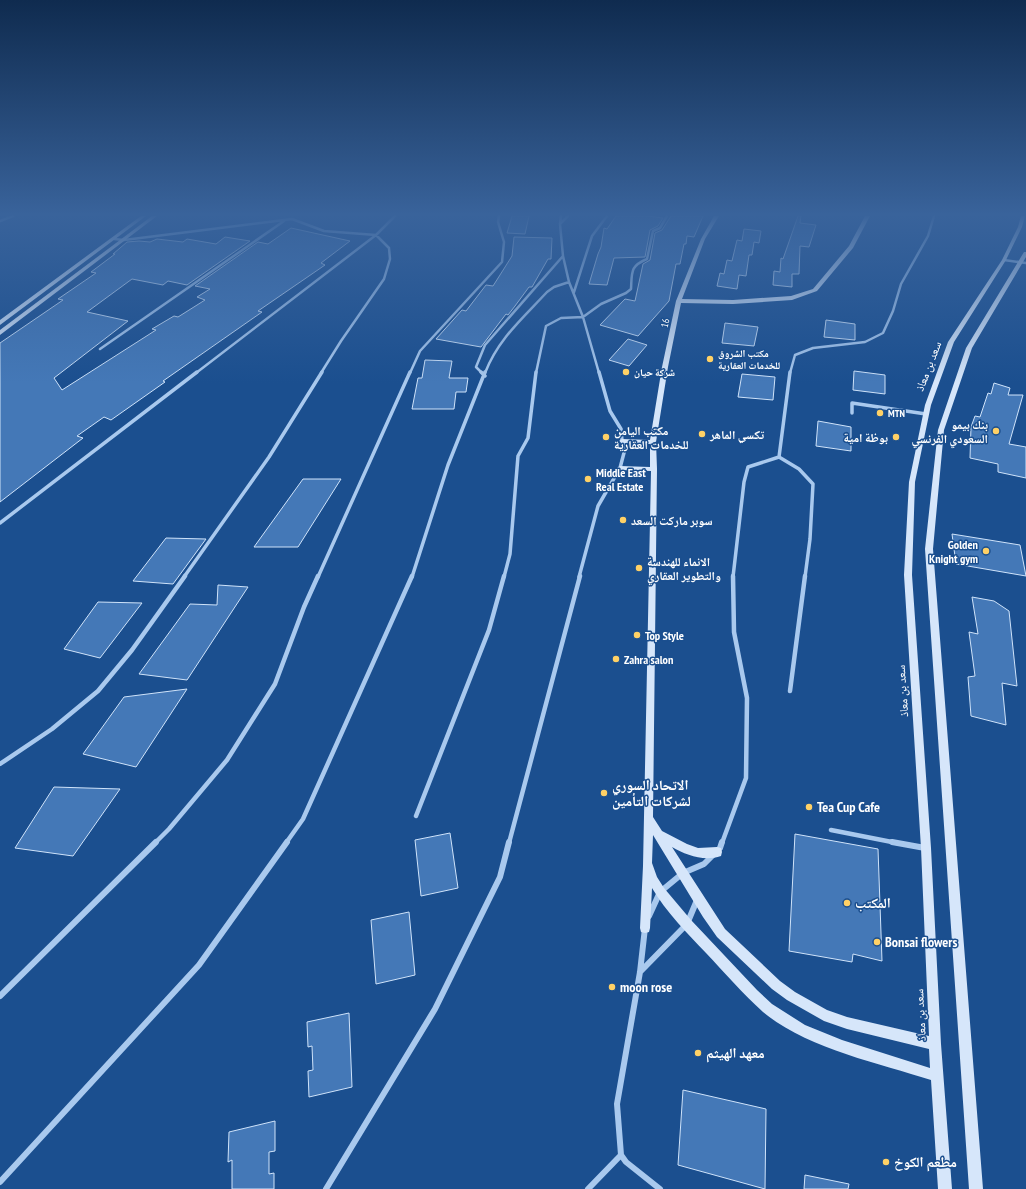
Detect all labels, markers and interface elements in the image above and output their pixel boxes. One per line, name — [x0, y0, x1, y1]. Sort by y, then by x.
street label: 16 — [658, 317, 672, 329]
street label: سعد بن معاذ — [912, 339, 945, 393]
place label: مكتب الشروق للخدمات العقارية — [718, 347, 780, 372]
marker: مكتب الشروق للخدمات العقارية — [705, 354, 715, 364]
place label: شركة حيان — [634, 366, 675, 379]
marker: شركة حيان — [621, 367, 631, 377]
place label: MTN — [888, 407, 905, 420]
marker: MTN — [875, 408, 885, 418]
place label: بنك بيمو السعودي الفرنسي — [911, 417, 988, 448]
place label: مكتب اليامن للخدمات العقارية — [614, 423, 689, 452]
marker: بنك بيمو السعودي الفرنسي — [991, 426, 1001, 436]
place label: تكسي الماهر — [709, 427, 765, 444]
marker: تكسي الماهر — [697, 429, 707, 439]
place label: بوظة امية — [843, 430, 888, 445]
marker: مكتب اليامن للخدمات العقارية — [601, 432, 611, 442]
marker: بوظة امية — [891, 432, 901, 442]
place label: Middle East Real Estate — [596, 465, 646, 494]
marker: Middle East Real Estate — [583, 474, 593, 484]
place label: سوبر ماركت السعد — [631, 513, 713, 528]
marker: سوبر ماركت السعد — [618, 515, 628, 525]
place label: Golden Knight gym — [929, 537, 978, 566]
marker: Golden Knight gym — [981, 546, 991, 556]
place label: الانماء للهندسة والتطوير العقاري — [647, 554, 721, 585]
marker: الانماء للهندسة والتطوير العقاري — [634, 563, 644, 573]
place label: Top Style — [645, 628, 684, 643]
marker: Top Style — [632, 630, 642, 640]
place label: Zahra salon — [624, 652, 673, 667]
marker: Zahra salon — [611, 654, 621, 664]
street label: سعد بن معاذ — [893, 664, 912, 718]
place label: الاتحاد السوري لشركات التأمين — [612, 776, 691, 810]
marker: الاتحاد السوري لشركات التأمين — [599, 788, 609, 798]
place label: Tea Cup Cafe — [817, 798, 880, 816]
marker: Tea Cup Cafe — [804, 802, 814, 812]
place label: المكتب — [855, 894, 891, 912]
marker: المكتب — [842, 898, 852, 908]
place label: Bonsai flowers — [885, 933, 957, 951]
marker: Bonsai flowers — [872, 937, 882, 947]
place label: moon rose — [620, 978, 672, 996]
marker: moon rose — [607, 982, 617, 992]
street label: سعد بن معاذ — [911, 988, 929, 1042]
place label: معهد الهيثم — [706, 1044, 765, 1063]
marker: معهد الهيثم — [693, 1048, 703, 1058]
place label: مطعم الكوخ — [894, 1153, 957, 1172]
marker: مطعم الكوخ — [881, 1157, 891, 1167]

